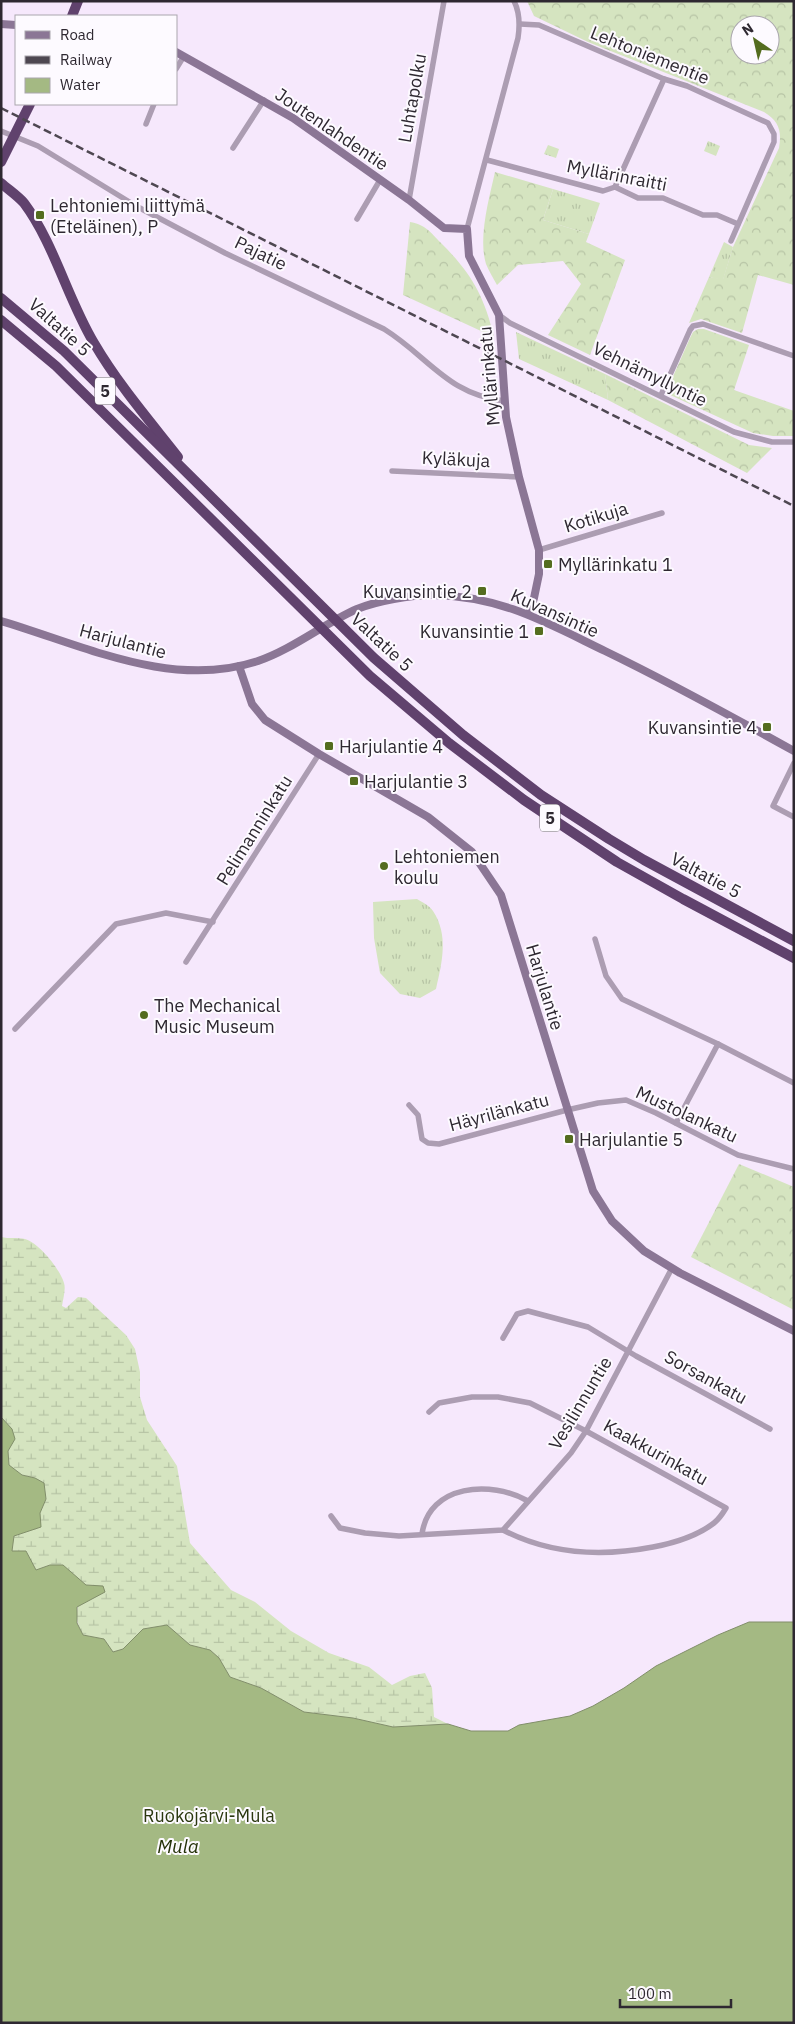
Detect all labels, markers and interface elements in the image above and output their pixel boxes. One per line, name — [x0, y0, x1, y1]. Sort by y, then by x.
legend — [15, 15, 178, 105]
north arrow — [730, 15, 780, 65]
text: N — [738, 19, 757, 40]
street label: Lehtoniementie — [587, 21, 713, 89]
text: Road — [60, 25, 95, 44]
text: Railway — [60, 50, 113, 69]
street label: Luhtapolku — [393, 52, 431, 144]
text: Water — [60, 75, 101, 94]
street label: Joutenlahdentie — [271, 83, 393, 175]
street label: Myllärinraitti — [565, 154, 669, 196]
place label: Lehtoniemi liittymä (Eteläinen), P — [50, 194, 205, 238]
marker: Lehtoniemi liittymä (Eteläinen), P — [34, 209, 46, 221]
street label: Pajatie — [231, 231, 291, 275]
street label: Valtatie 5 — [24, 293, 96, 361]
street label: Myllärinkatu — [473, 325, 505, 427]
street label: Vehnämyllyntie — [589, 336, 711, 412]
road number: 5 — [95, 378, 115, 404]
street label: Kyläkuja — [421, 446, 491, 472]
street label: Kotikuja — [561, 496, 631, 538]
place label: Myllärinkatu 1 — [558, 553, 673, 576]
marker: Myllärinkatu 1 — [542, 558, 554, 570]
place label: Kuvansintie 2 — [363, 580, 472, 603]
street label: Kuvansintie — [507, 583, 603, 643]
marker: Kuvansintie 2 — [476, 585, 488, 597]
street label: Valtatie 5 — [346, 607, 418, 677]
street label: Harjulantie — [77, 618, 169, 664]
place label: Kuvansintie 1 — [420, 620, 529, 643]
marker: Kuvansintie 1 — [533, 625, 545, 637]
place label: Kuvansintie 4 — [648, 716, 757, 739]
marker: Kuvansintie 4 — [761, 721, 773, 733]
place label: Harjulantie 4 — [339, 735, 443, 758]
marker: Harjulantie 4 — [323, 740, 335, 752]
place label: Harjulantie 3 — [364, 770, 468, 793]
street label: Pelimanninkatu — [211, 771, 297, 889]
marker: Harjulantie 3 — [348, 775, 360, 787]
road number: 5 — [540, 804, 560, 831]
place label: Lehtoniemen koulu — [394, 845, 500, 889]
street label: Valtatie 5 — [667, 847, 745, 903]
marker: Lehtoniemen koulu — [378, 860, 390, 872]
street label: Harjulantie — [521, 941, 569, 1033]
place label: The Mechanical Music Museum — [154, 994, 280, 1038]
marker: The Mechanical Music Museum — [138, 1009, 150, 1021]
street label: Mustolankatu — [632, 1080, 742, 1148]
street label: Häyrilänkatu — [446, 1088, 552, 1136]
place label: Harjulantie 5 — [579, 1128, 683, 1151]
marker: Harjulantie 5 — [563, 1133, 575, 1145]
street label: Sorsankatu — [660, 1345, 752, 1409]
street label: Vesilinnuntie — [543, 1352, 617, 1454]
street label: Kaakkurinkatu — [600, 1414, 712, 1490]
park label: Ruokojärvi-Mula — [143, 1804, 275, 1827]
water label: Mula — [157, 1834, 199, 1858]
scale bar — [620, 1976, 731, 2008]
text: 100 m — [628, 1984, 672, 2003]

